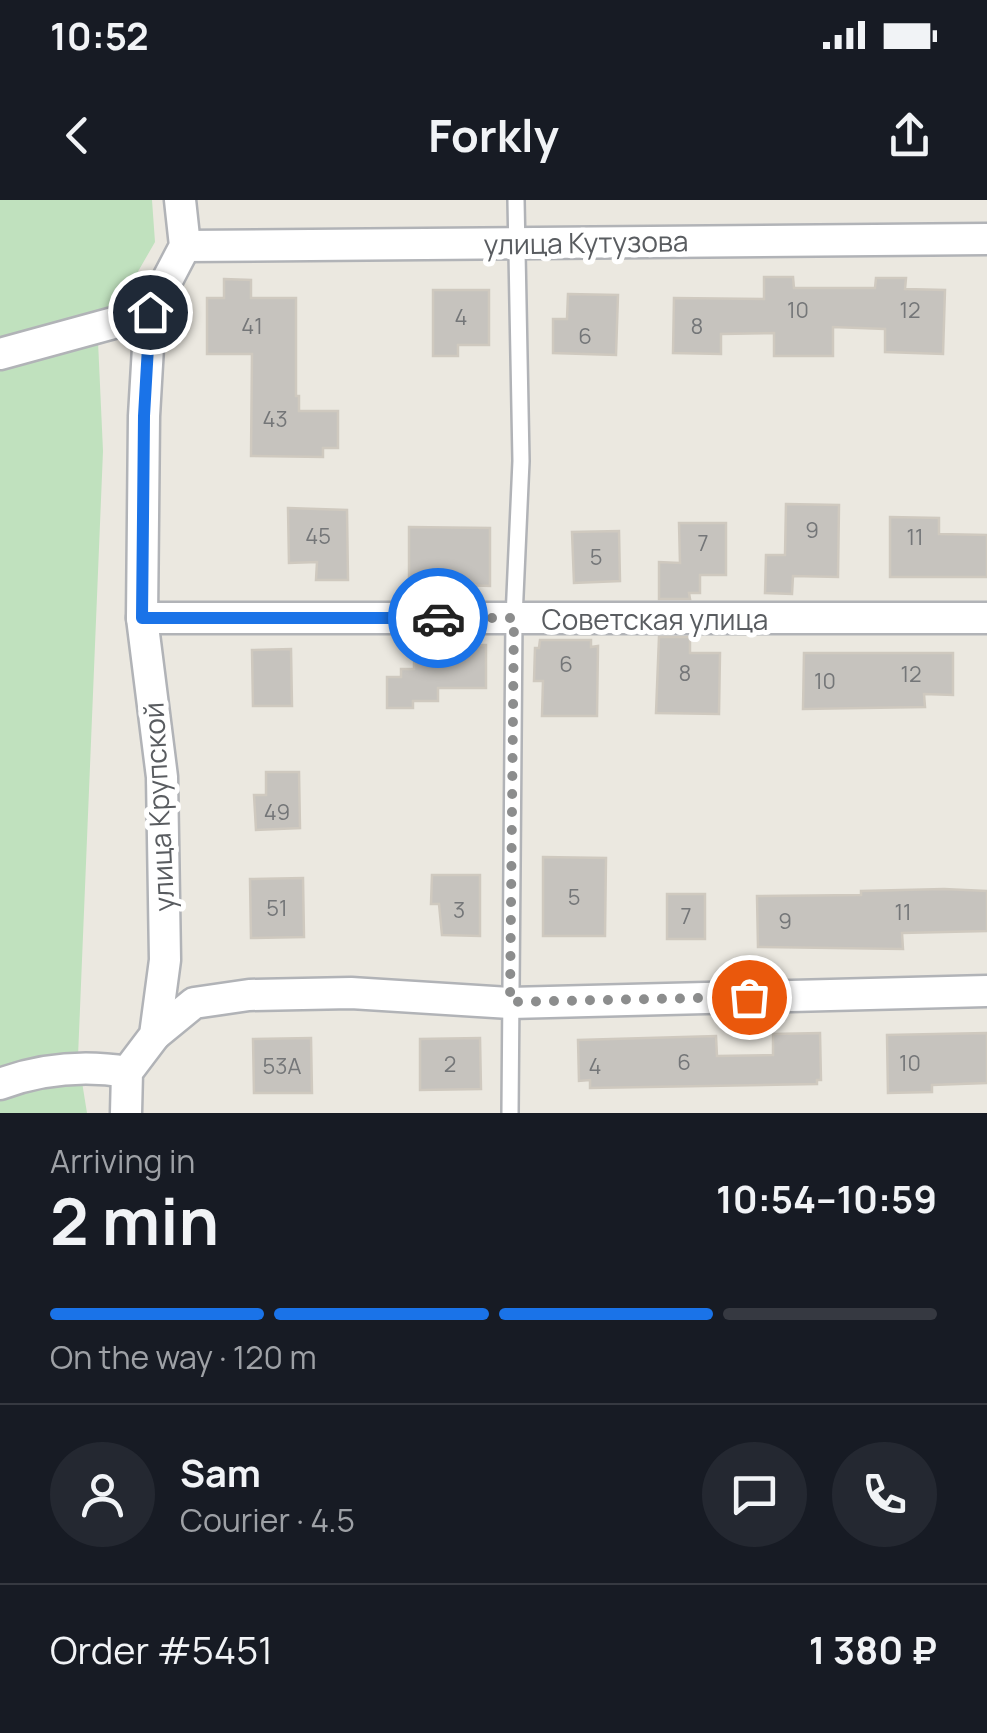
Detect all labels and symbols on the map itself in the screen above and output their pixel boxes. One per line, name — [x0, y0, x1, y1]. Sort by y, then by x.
street label: улица Кутузова — [483, 221, 689, 263]
pin — [108, 270, 193, 355]
house number: 10 — [787, 295, 809, 325]
house number: 12 — [899, 295, 921, 325]
house number: 4 — [455, 302, 467, 332]
house number: 41 — [241, 311, 263, 341]
house number: 8 — [691, 311, 703, 341]
house number: 6 — [578, 321, 592, 351]
house number: 43 — [262, 404, 288, 434]
house number: 9 — [805, 515, 819, 545]
house number: 45 — [305, 521, 331, 551]
house number: 11 — [906, 522, 924, 552]
house number: 7 — [697, 528, 709, 558]
house number: 5 — [590, 542, 602, 572]
courier — [388, 568, 488, 668]
street label: Советская улица — [542, 600, 768, 638]
house number: 6 — [559, 649, 573, 679]
house number: 8 — [679, 658, 691, 688]
house number: 12 — [900, 659, 922, 689]
house number: 10 — [814, 666, 836, 696]
street label: улица Крупской — [134, 701, 182, 913]
house number: 49 — [264, 797, 290, 827]
house number: 5 — [568, 882, 580, 912]
house number: 51 — [266, 893, 288, 923]
house number: 3 — [453, 895, 465, 925]
house number: 11 — [894, 897, 912, 927]
house number: 7 — [680, 901, 692, 931]
house number: 9 — [778, 906, 792, 936]
pin — [707, 955, 792, 1040]
house number: 6 — [677, 1047, 691, 1077]
house number: 10 — [899, 1048, 921, 1078]
house number: 2 — [444, 1049, 456, 1079]
house number: 53А — [263, 1051, 301, 1081]
house number: 4 — [589, 1051, 601, 1081]

